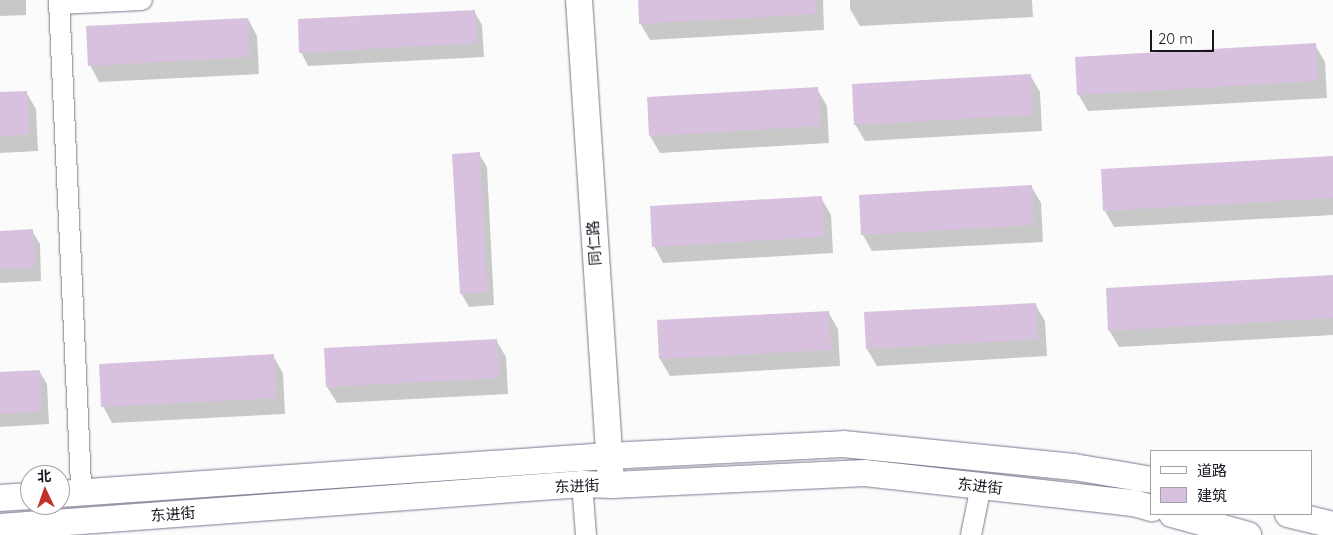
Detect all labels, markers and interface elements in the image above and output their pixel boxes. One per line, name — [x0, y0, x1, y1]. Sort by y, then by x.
scale bar — [1153, 20, 1217, 52]
text: 20 m — [1158, 29, 1193, 48]
street label: 同仁路 — [583, 220, 605, 266]
legend — [1150, 450, 1313, 515]
text: 道路 — [1197, 461, 1227, 480]
north arrow — [20, 465, 70, 515]
text: 北 — [37, 467, 52, 485]
street label: 东进街 — [957, 475, 1003, 497]
street label: 东进街 — [554, 476, 600, 496]
text: 建筑 — [1197, 486, 1227, 505]
street label: 东进街 — [150, 503, 196, 525]

